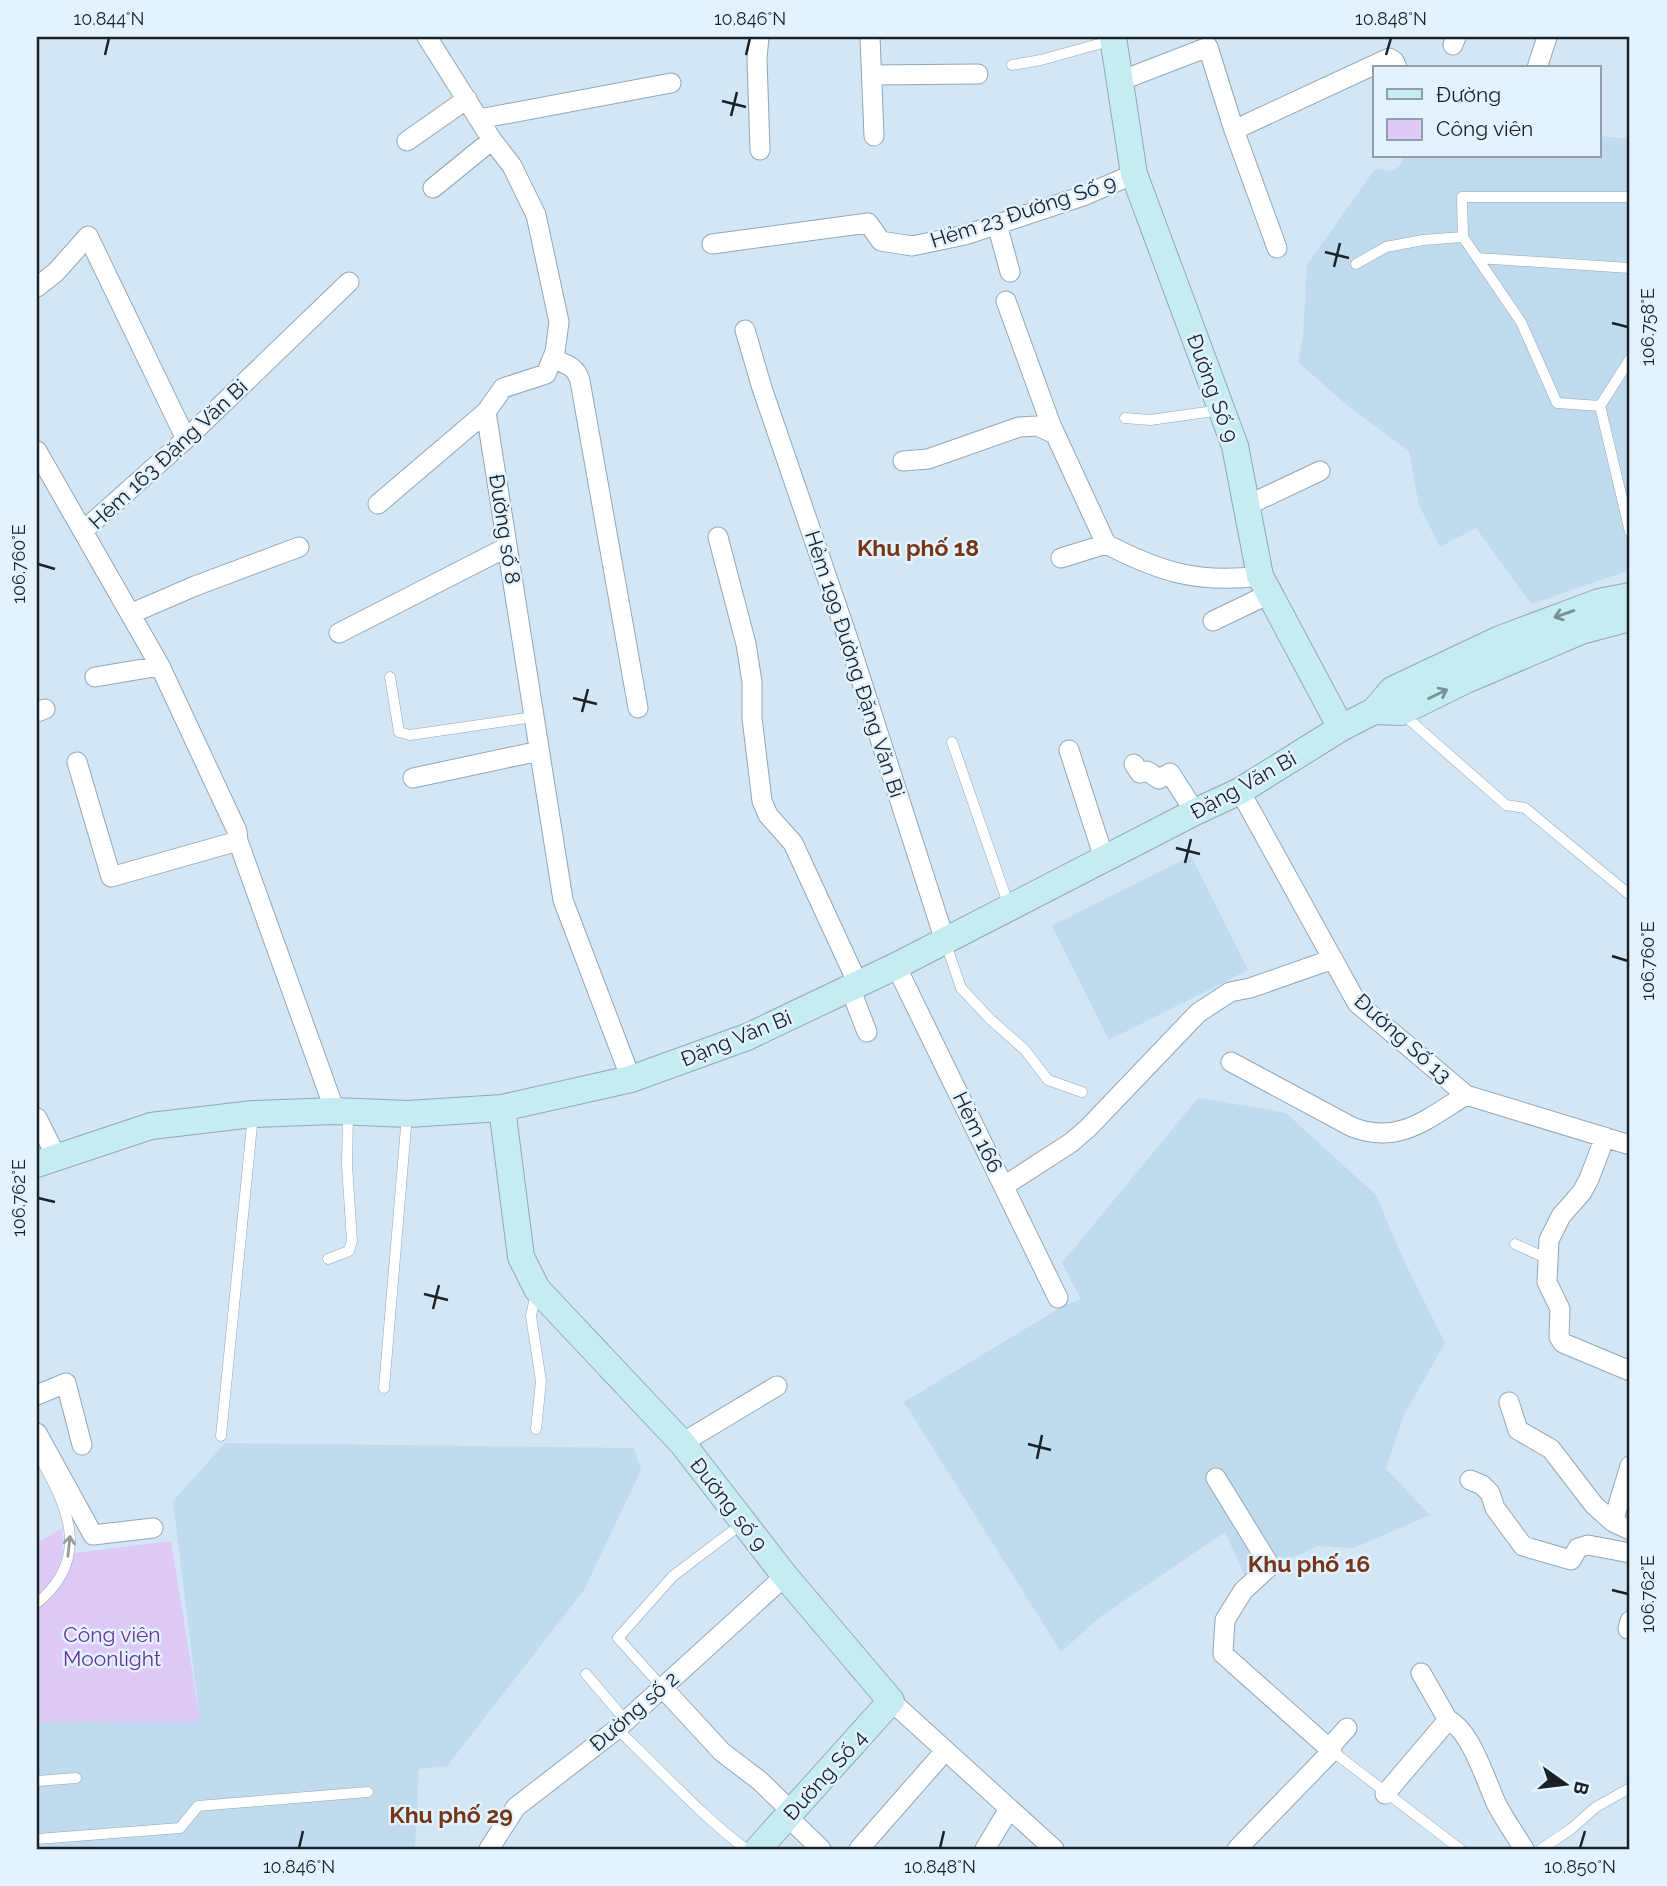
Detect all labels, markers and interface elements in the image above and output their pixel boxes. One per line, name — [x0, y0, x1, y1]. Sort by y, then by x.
text: 10.844°N — [74, 8, 144, 29]
text: 10.846°N — [714, 8, 786, 29]
text: 10.848°N — [1355, 8, 1427, 29]
legend — [1373, 66, 1600, 158]
text: Đường — [1436, 82, 1501, 107]
text: Công viên — [1436, 116, 1533, 141]
street label: Hẻm 23 Đường Số 9 — [927, 169, 1119, 253]
text: 106.758°E — [1637, 288, 1658, 366]
street label: Đường Số 9 — [1182, 330, 1244, 446]
street label: Hẻm 163 Đặng Văn Bi — [83, 374, 253, 534]
street label: Đường số 8 — [484, 472, 526, 586]
text: 106.760°E — [8, 524, 29, 604]
street label: Hẻm 199 Đường Đặng Văn Bi — [800, 527, 910, 801]
district label: Khu phố 18 — [857, 534, 979, 561]
one-way arrow — [1554, 609, 1576, 621]
one-way arrow — [1427, 686, 1448, 700]
street label: Đặng Văn Bi — [1186, 746, 1300, 824]
text: 106.760°E — [1637, 921, 1658, 1001]
street label: Đường Số 13 — [1349, 988, 1457, 1088]
street label: Đặng Văn Bi — [677, 1004, 795, 1072]
street label: Hẻm 166 — [948, 1088, 1008, 1176]
text: 106.762°E — [8, 1159, 29, 1237]
street label: Đường số 9 — [685, 1453, 773, 1555]
one-way arrow — [63, 1535, 76, 1558]
district label: Khu phố 16 — [1248, 1550, 1370, 1577]
text: 106.762°E — [1637, 1555, 1658, 1633]
park label: Công viên Moonlight — [63, 1622, 161, 1671]
street label: Đường số 2 — [584, 1666, 684, 1756]
street label: Đường Số 4 — [778, 1725, 872, 1825]
north arrow — [1530, 1750, 1600, 1820]
text: B — [1569, 1779, 1594, 1797]
district label: Khu phố 29 — [389, 1801, 513, 1828]
text: 10.846°N — [263, 1856, 335, 1877]
text: 10.848°N — [904, 1856, 976, 1877]
text: 10.850°N — [1544, 1856, 1616, 1877]

